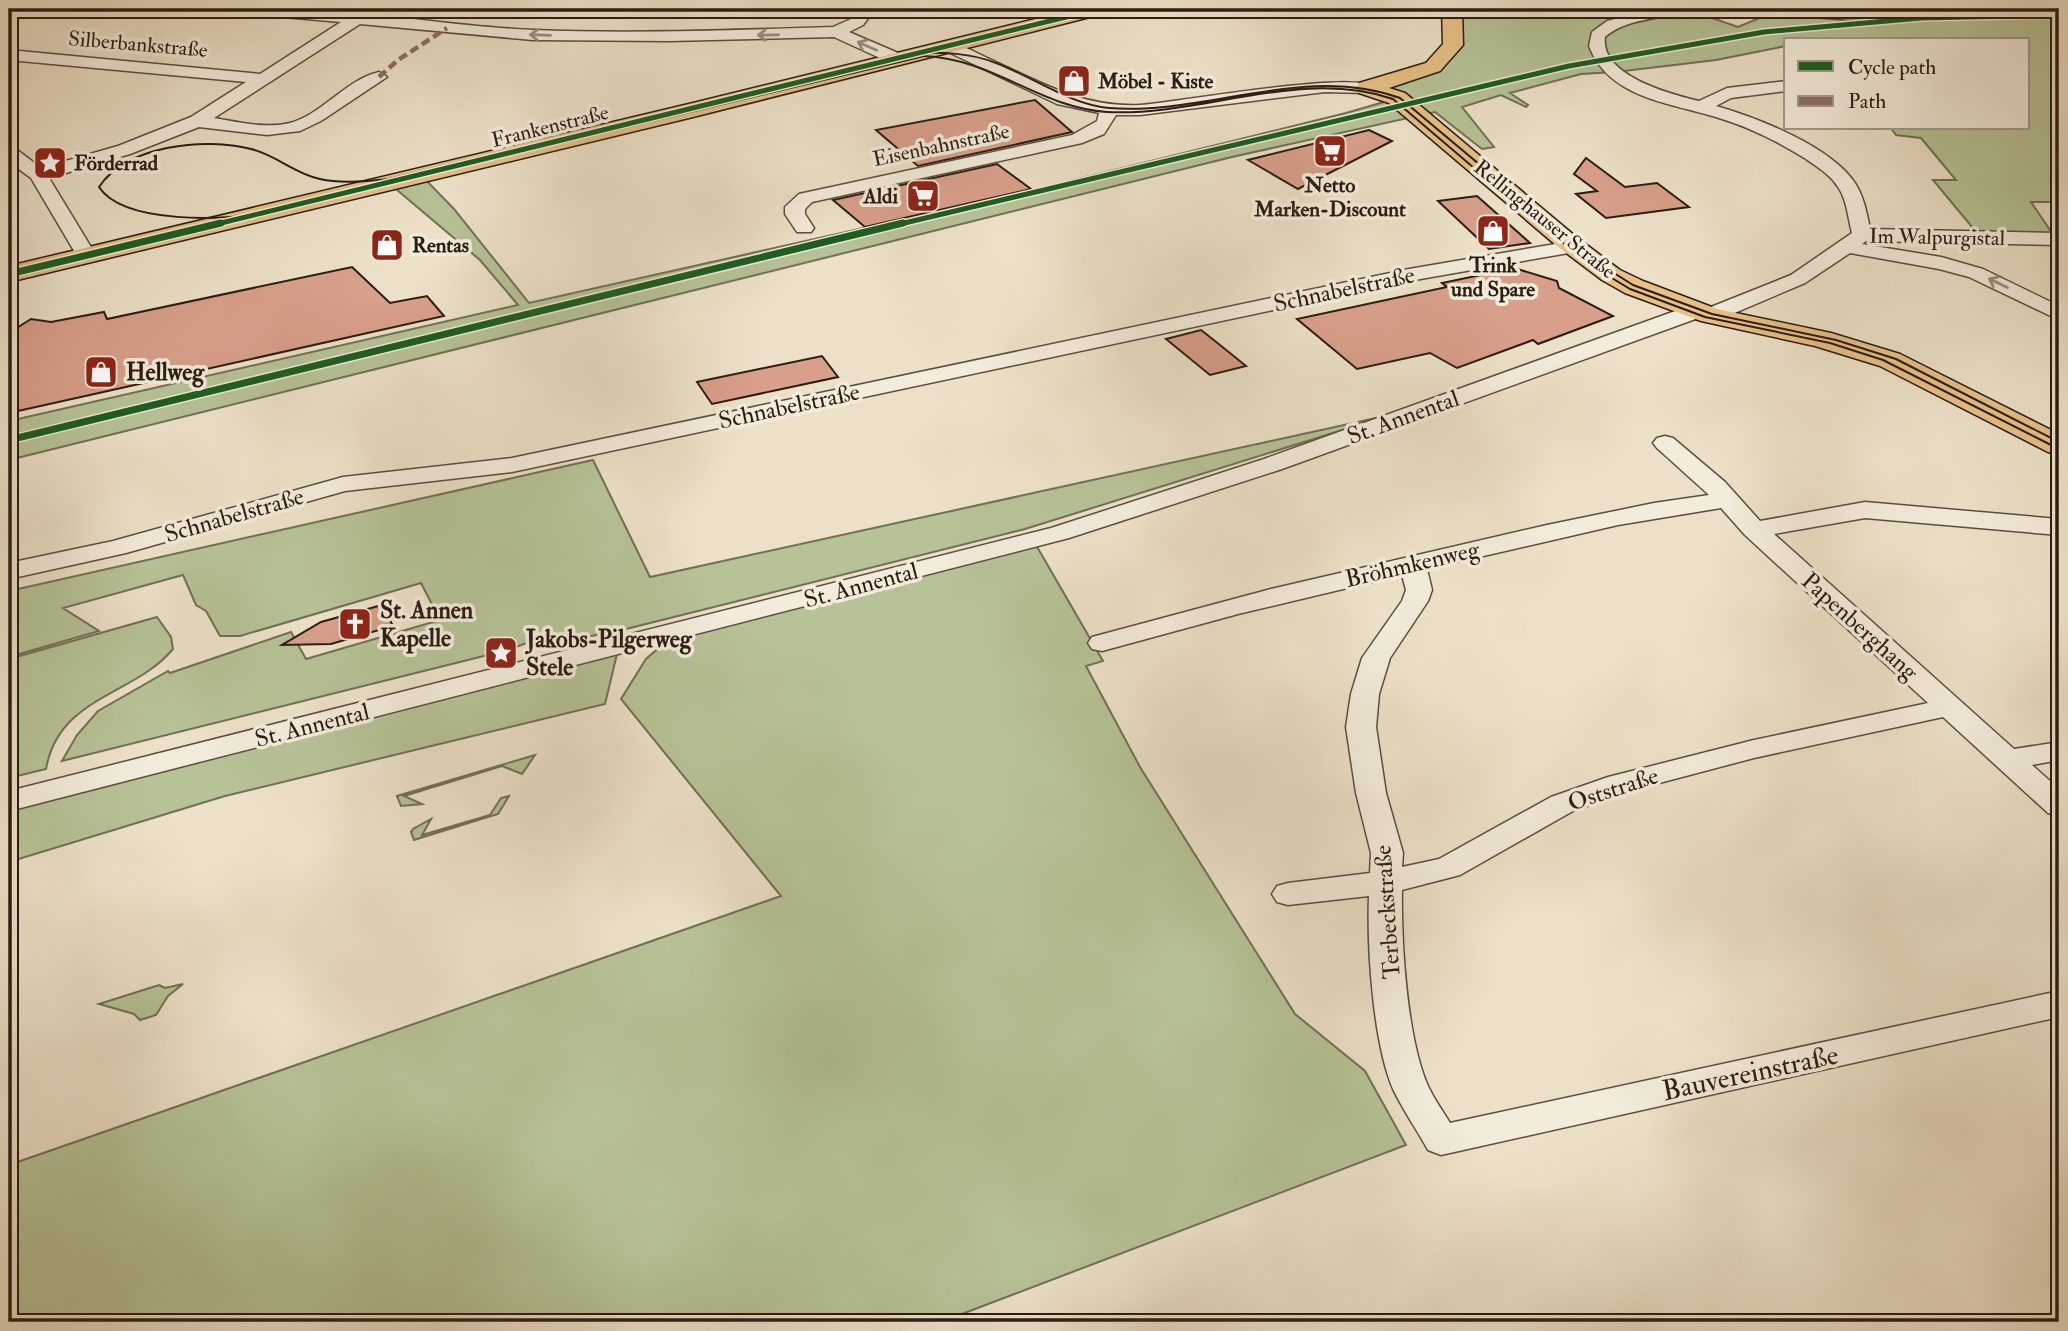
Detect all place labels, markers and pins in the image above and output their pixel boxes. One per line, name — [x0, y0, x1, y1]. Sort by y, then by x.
shop icon: Möbel - Kiste — [1055, 62, 1093, 100]
place label: Möbel - Kiste — [1097, 68, 1213, 95]
supermarket icon: Netto Marken-Discount — [1311, 132, 1349, 170]
place icon: Förderrad — [31, 144, 69, 182]
place label: Förderrad — [74, 150, 159, 177]
place label: Netto Marken-Discount — [1253, 172, 1406, 223]
supermarket icon: Aldi — [904, 177, 942, 215]
place label: Aldi — [862, 183, 898, 210]
shop icon: Trink und Spare — [1474, 212, 1512, 250]
shop icon: Rentas — [368, 226, 406, 264]
place label: Rentas — [412, 232, 469, 259]
place label: Trink und Spare — [1450, 252, 1535, 303]
shop icon: Hellweg — [82, 353, 120, 391]
place label: Hellweg — [126, 357, 205, 388]
place label: St. Annen Kapelle — [380, 595, 474, 654]
church icon: St. Annen Kapelle — [336, 605, 374, 643]
place label: Jakobs-Pilgerweg Stele — [525, 624, 693, 683]
place icon: Jakobs-Pilgerweg Stele — [482, 634, 520, 672]

